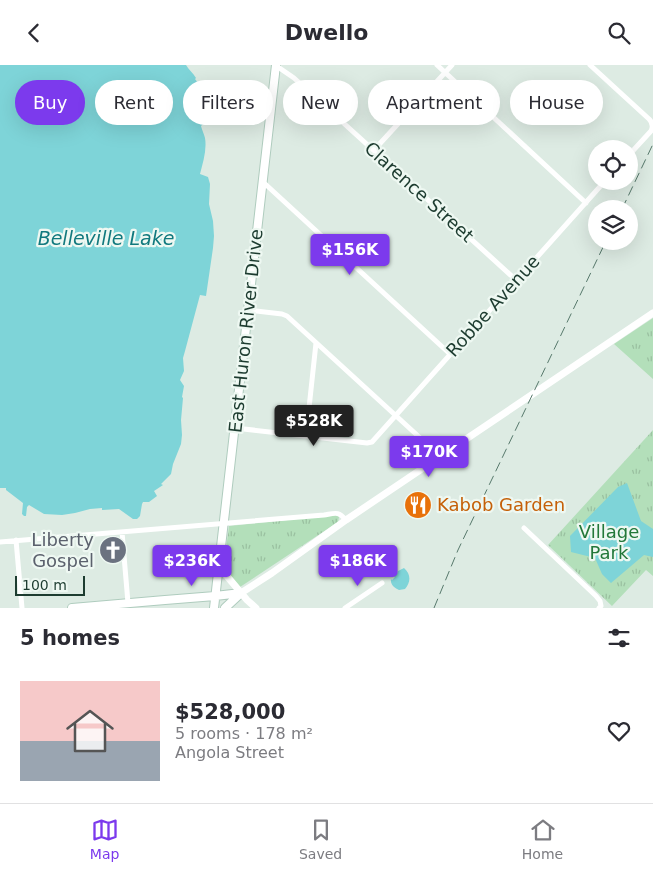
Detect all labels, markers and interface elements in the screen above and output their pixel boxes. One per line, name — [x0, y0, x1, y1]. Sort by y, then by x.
icon: back — [20, 19, 48, 47]
icon: search — [605, 19, 633, 47]
text: Dwello — [285, 20, 368, 45]
chip: Buy — [15, 80, 85, 125]
chip: Rent — [95, 80, 173, 125]
chip: Filters — [183, 80, 273, 125]
chip: New — [283, 80, 358, 125]
chip: Apartment — [368, 80, 500, 125]
chip: House — [510, 80, 603, 125]
street label: Clarence Street — [360, 137, 478, 246]
map controls — [588, 140, 638, 250]
button: locate — [588, 140, 638, 190]
button: layers — [588, 200, 638, 250]
water label: Belleville Lake — [38, 227, 174, 249]
street label: East Huron River Drive — [224, 228, 267, 434]
pin: $156K — [315, 233, 385, 276]
text: $156K — [322, 240, 378, 259]
street label: Robbe Avenue — [442, 251, 544, 361]
pin: $528K — [279, 405, 349, 447]
text: $528K — [286, 411, 342, 430]
pin: $170K — [394, 435, 464, 478]
text: $170K — [401, 442, 457, 461]
restaurant icon: Kabob Garden — [403, 490, 433, 520]
place label: Kabob Garden — [437, 494, 565, 515]
park label: Village Park — [579, 521, 639, 563]
place label: Liberty Gospel — [31, 529, 94, 571]
church icon: Liberty Gospel — [98, 535, 128, 565]
pin: $236K — [157, 545, 227, 587]
pin: $186K — [323, 545, 393, 587]
text: $236K — [164, 551, 220, 570]
text: $186K — [330, 551, 386, 570]
scale bar — [15, 573, 85, 596]
text: 100 m — [22, 577, 67, 593]
icon: filters — [605, 624, 633, 652]
text: 5 homes — [20, 626, 120, 650]
text: $528,000 — [175, 700, 285, 724]
icon: home — [60, 701, 120, 761]
icon: heart — [605, 717, 633, 745]
text: 5 rooms · 178 m² — [175, 724, 313, 743]
text: Angola Street — [175, 743, 284, 762]
tab: Map — [90, 816, 119, 862]
tab: Saved — [299, 816, 342, 862]
tab: Home — [522, 816, 563, 862]

